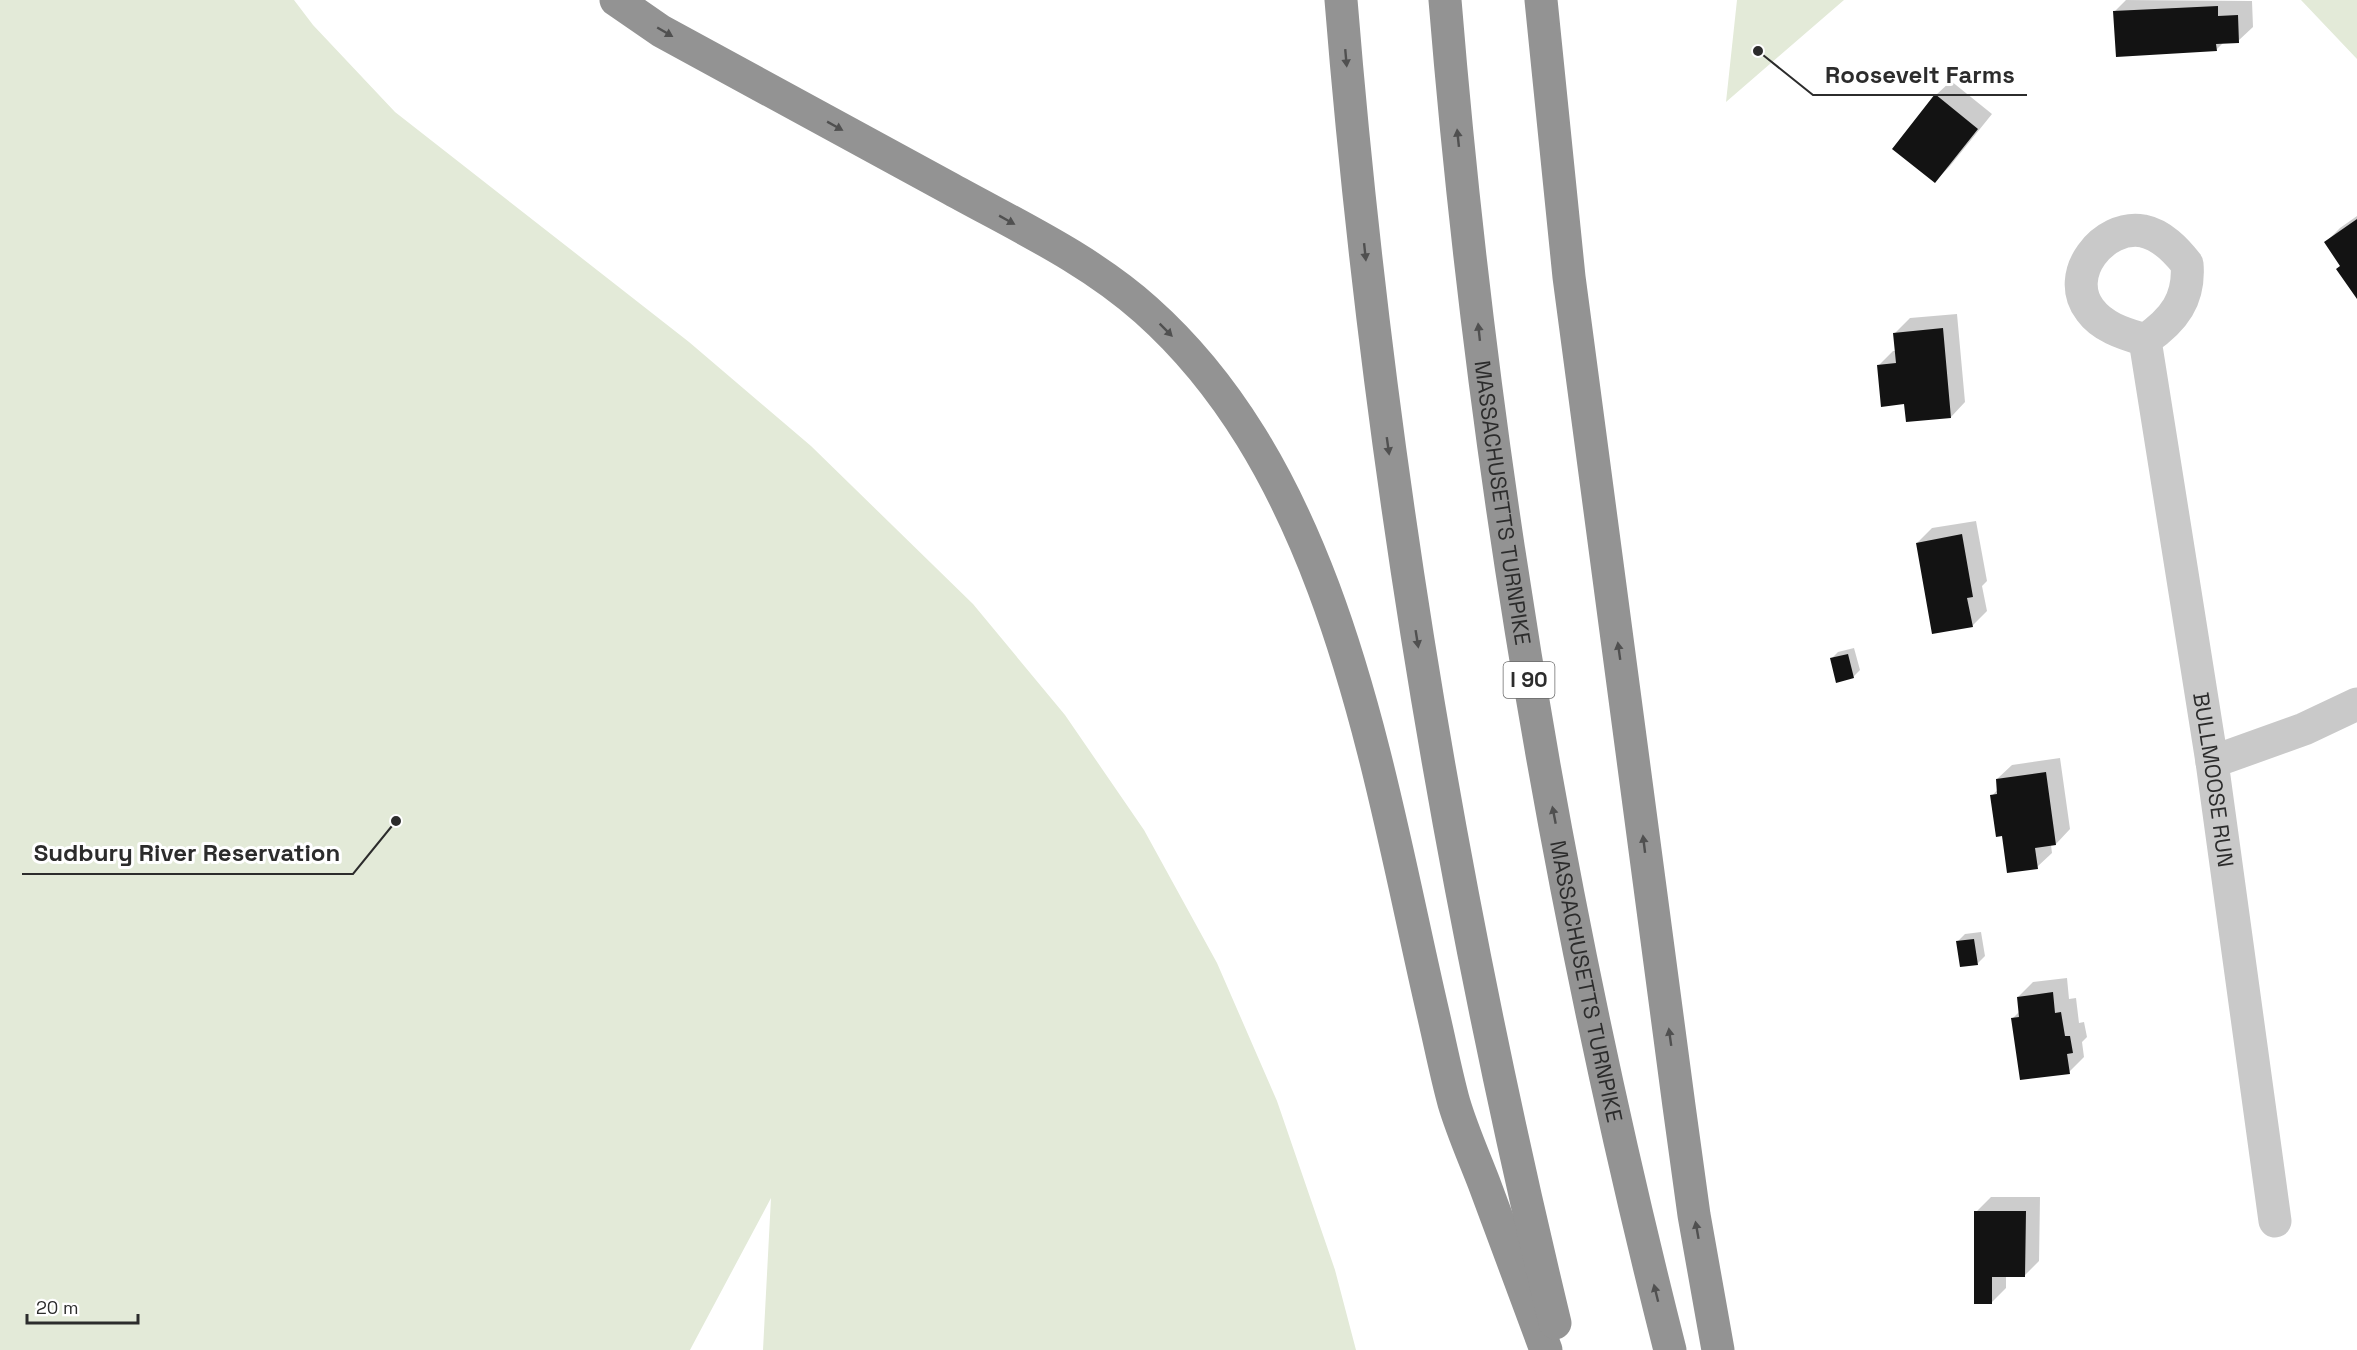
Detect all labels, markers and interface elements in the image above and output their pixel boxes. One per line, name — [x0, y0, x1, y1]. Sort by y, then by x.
one-way arrow — [656, 27, 673, 37]
one-way arrow — [1341, 49, 1351, 68]
callout: Roosevelt Farms — [1813, 53, 2027, 95]
text: Roosevelt Farms — [1825, 59, 2015, 90]
one-way arrow — [827, 121, 844, 131]
one-way arrow — [1453, 129, 1462, 148]
one-way arrow — [998, 215, 1015, 225]
one-way arrow — [1360, 243, 1370, 262]
one-way arrow — [1474, 322, 1483, 341]
one-way arrow — [1159, 323, 1173, 337]
street label: MASSACHUSETTS TURNPIKE — [1469, 359, 1537, 647]
one-way arrow — [1384, 437, 1393, 456]
one-way arrow — [1412, 629, 1421, 648]
one-way arrow — [1614, 641, 1623, 660]
road number: I 90 — [1504, 662, 1555, 698]
street label: BULLMOOSE RUN — [2187, 690, 2240, 869]
one-way arrow — [1549, 805, 1558, 824]
callout: Sudbury River Reservation — [22, 832, 353, 874]
one-way arrow — [1640, 834, 1649, 853]
text: Sudbury River Reservation — [34, 837, 340, 868]
street label: MASSACHUSETTS TURNPIKE — [1544, 838, 1629, 1125]
one-way arrow — [1665, 1028, 1674, 1047]
one-way arrow — [1692, 1221, 1701, 1240]
one-way arrow — [1650, 1284, 1660, 1302]
scale bar — [27, 1287, 138, 1325]
text: 20 m — [36, 1296, 79, 1319]

